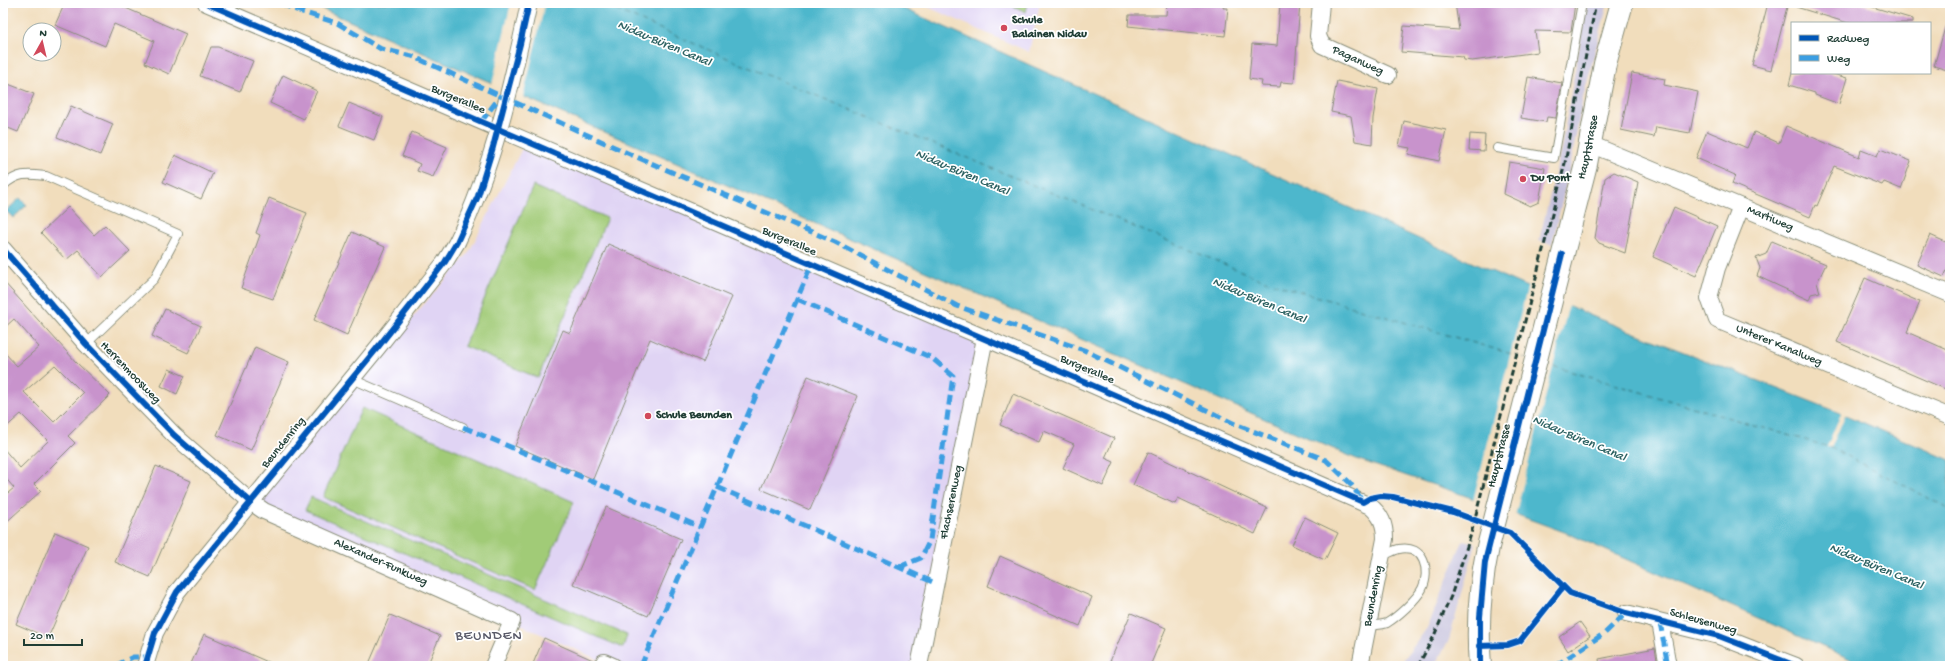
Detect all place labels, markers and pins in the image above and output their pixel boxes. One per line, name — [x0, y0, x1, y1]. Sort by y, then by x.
place label: Schule Balainen Nidau — [1011, 14, 1087, 42]
marker: Schule Balainen Nidau — [999, 23, 1009, 33]
place label: Du Pont — [1530, 172, 1572, 186]
marker: Du Pont — [1518, 174, 1528, 184]
place label: Schule Beunden — [656, 409, 732, 423]
marker: Schule Beunden — [643, 411, 653, 421]

